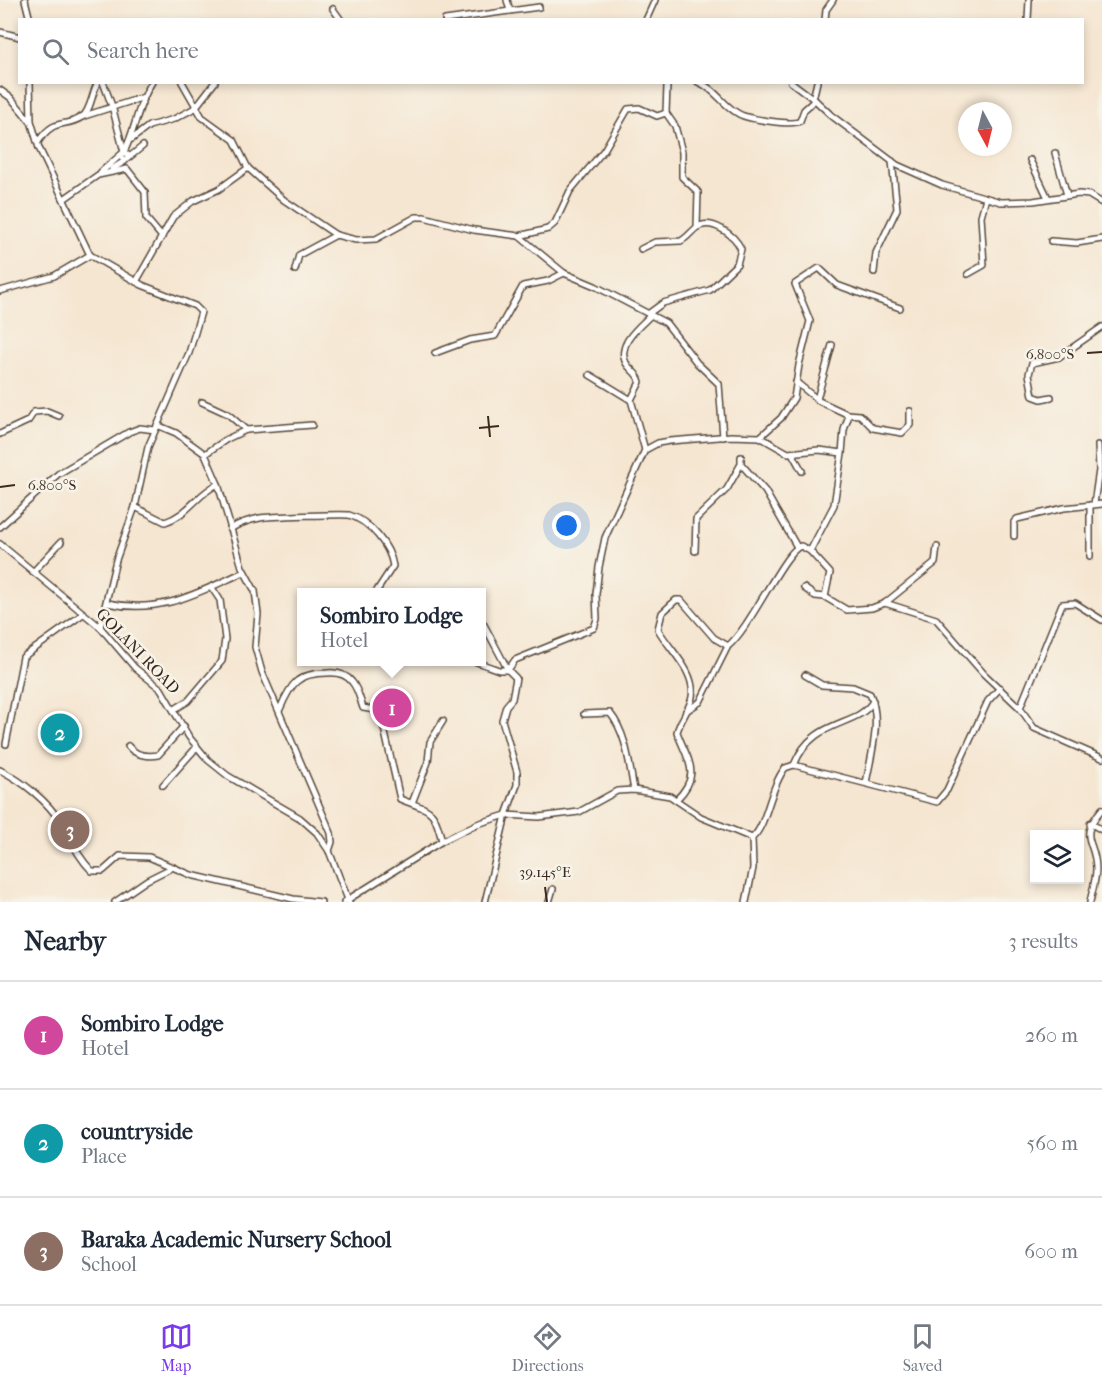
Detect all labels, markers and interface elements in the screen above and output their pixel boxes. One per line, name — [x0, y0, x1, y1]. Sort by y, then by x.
search box — [18, 18, 1084, 84]
icon: search — [39, 35, 72, 68]
text: Search here — [87, 38, 199, 64]
north arrow — [958, 102, 1012, 156]
text: 6.800°S — [1026, 345, 1074, 363]
text: 6.800°S — [28, 476, 76, 494]
your location — [552, 511, 581, 540]
popup — [297, 588, 486, 666]
text: Sombiro Lodge — [320, 603, 463, 629]
street label: GOLANI ROAD — [92, 604, 184, 698]
text: Hotel — [320, 629, 368, 652]
pin: 1 — [372, 686, 412, 730]
pin: 2 — [40, 710, 80, 756]
pin: 3 — [50, 808, 90, 852]
map controls — [1030, 830, 1084, 884]
button: layers — [1030, 830, 1084, 884]
text: 39.145°E — [519, 863, 571, 881]
text: Nearby — [24, 926, 106, 957]
text: 3 results — [1009, 930, 1078, 953]
text: Sombiro Lodge — [81, 1011, 224, 1037]
text: 1 — [40, 1024, 47, 1047]
text: 260 m — [1025, 1024, 1078, 1047]
text: Hotel — [81, 1037, 129, 1060]
text: countryside — [81, 1119, 193, 1145]
text: 2 — [38, 1132, 49, 1155]
text: 560 m — [1027, 1132, 1078, 1155]
text: Place — [81, 1145, 127, 1168]
text: Baraka Academic Nursery School — [81, 1227, 392, 1253]
text: 3 — [39, 1240, 48, 1263]
text: 600 m — [1024, 1240, 1078, 1263]
text: School — [81, 1253, 137, 1276]
tab: Map — [160, 1320, 193, 1375]
tab: Directions — [512, 1320, 584, 1375]
tab: Saved — [903, 1320, 942, 1375]

